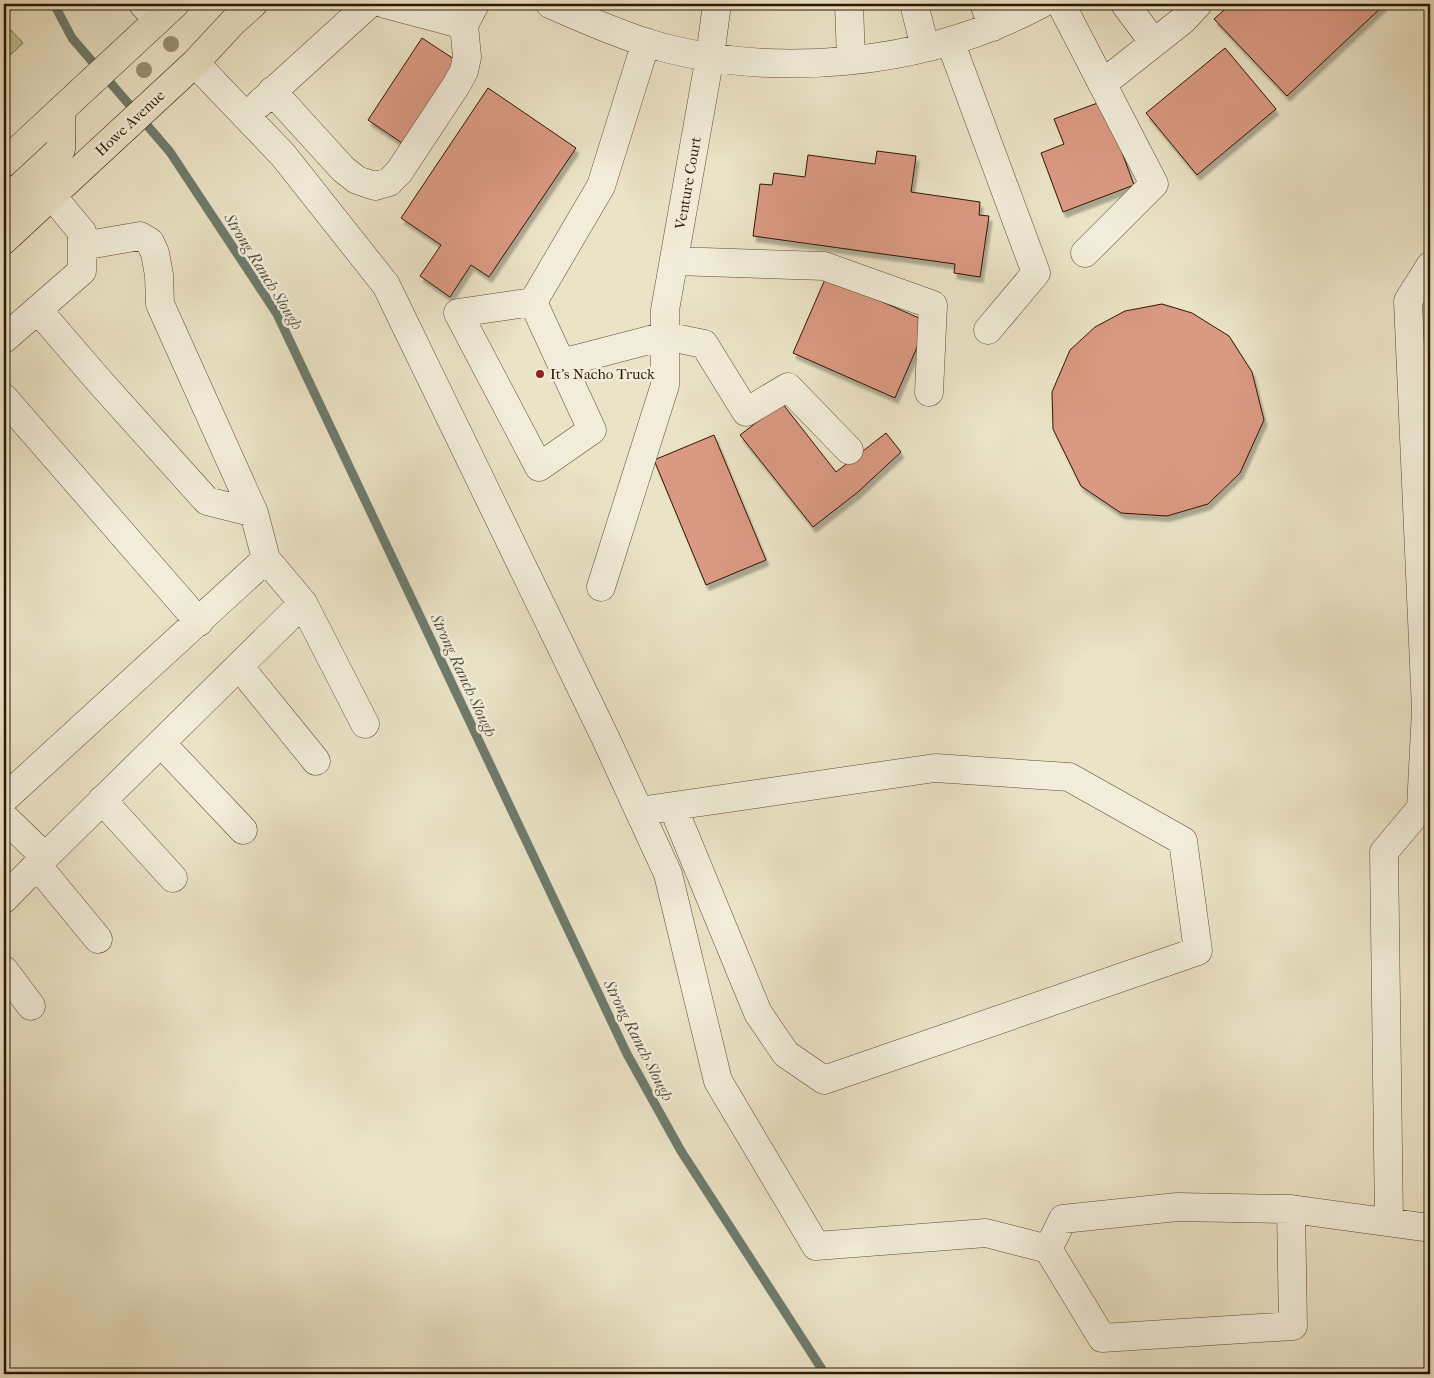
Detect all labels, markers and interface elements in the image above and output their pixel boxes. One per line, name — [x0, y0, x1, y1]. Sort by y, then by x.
street label: Howe Avenue — [91, 86, 169, 160]
street label: Venture Court — [671, 135, 705, 232]
water label: Strong Ranch Slough — [220, 209, 307, 333]
place label: It's Nacho Truck — [550, 365, 655, 383]
marker: It's Nacho Truck — [534, 368, 546, 380]
water label: Strong Ranch Slough — [426, 610, 500, 740]
water label: Strong Ranch Slough — [599, 975, 677, 1104]

